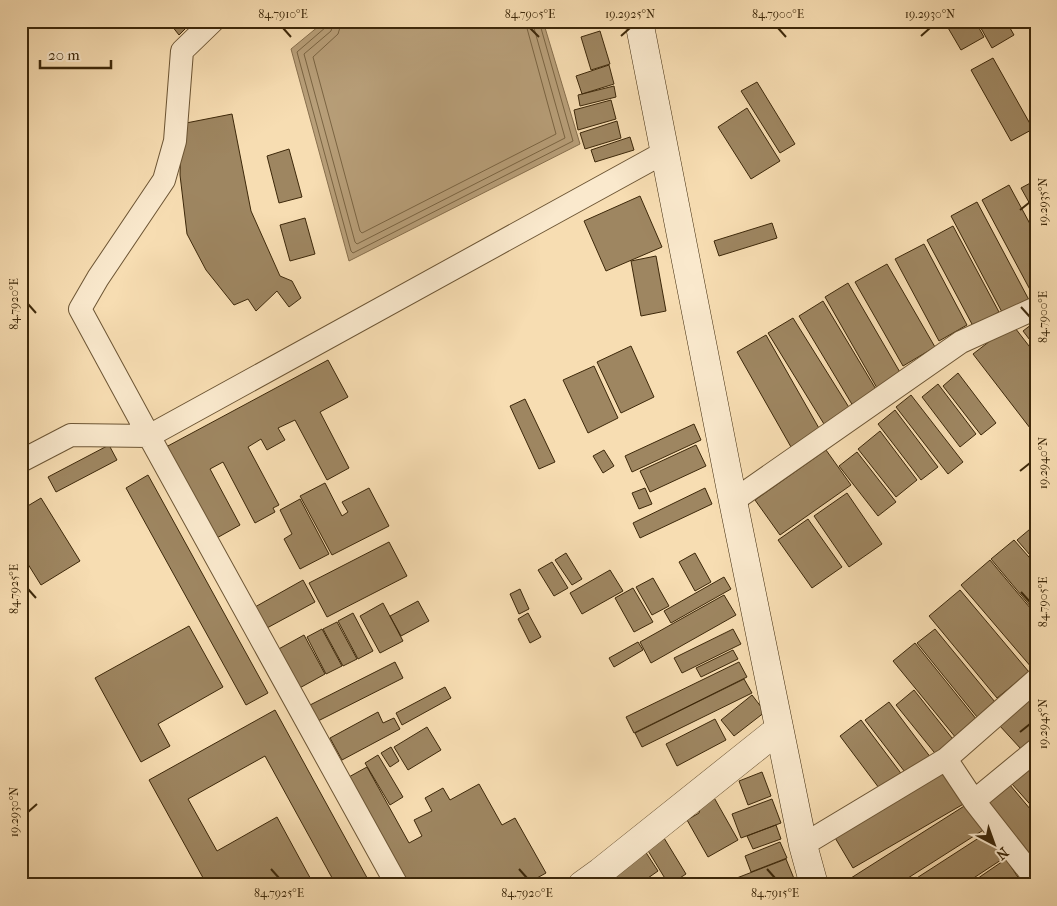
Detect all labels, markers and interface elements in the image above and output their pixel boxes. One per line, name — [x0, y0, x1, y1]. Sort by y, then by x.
text: 84.7910°E — [258, 7, 308, 21]
text: 84.7905°E — [505, 7, 555, 21]
text: 19.2925°N — [605, 7, 655, 21]
text: 84.7900°E — [752, 7, 804, 21]
text: 19.2930°N — [905, 7, 955, 21]
scale bar — [40, 38, 111, 70]
text: 20 m — [48, 46, 80, 64]
text: 19.2935°N — [1036, 178, 1050, 226]
text: 84.7920°E — [7, 278, 21, 330]
text: 84.7900°E — [1036, 291, 1050, 343]
text: 19.2940°N — [1036, 437, 1050, 489]
text: 84.7925°E — [7, 564, 21, 614]
text: 84.7905°E — [1036, 577, 1050, 627]
text: 19.2945°N — [1036, 699, 1050, 749]
text: 19.2930°N — [7, 787, 21, 837]
north arrow — [970, 818, 1020, 868]
text: N — [992, 844, 1012, 864]
text: 84.7925°E — [254, 886, 304, 900]
text: 84.7920°E — [501, 886, 553, 900]
text: 84.7915°E — [751, 886, 799, 900]

